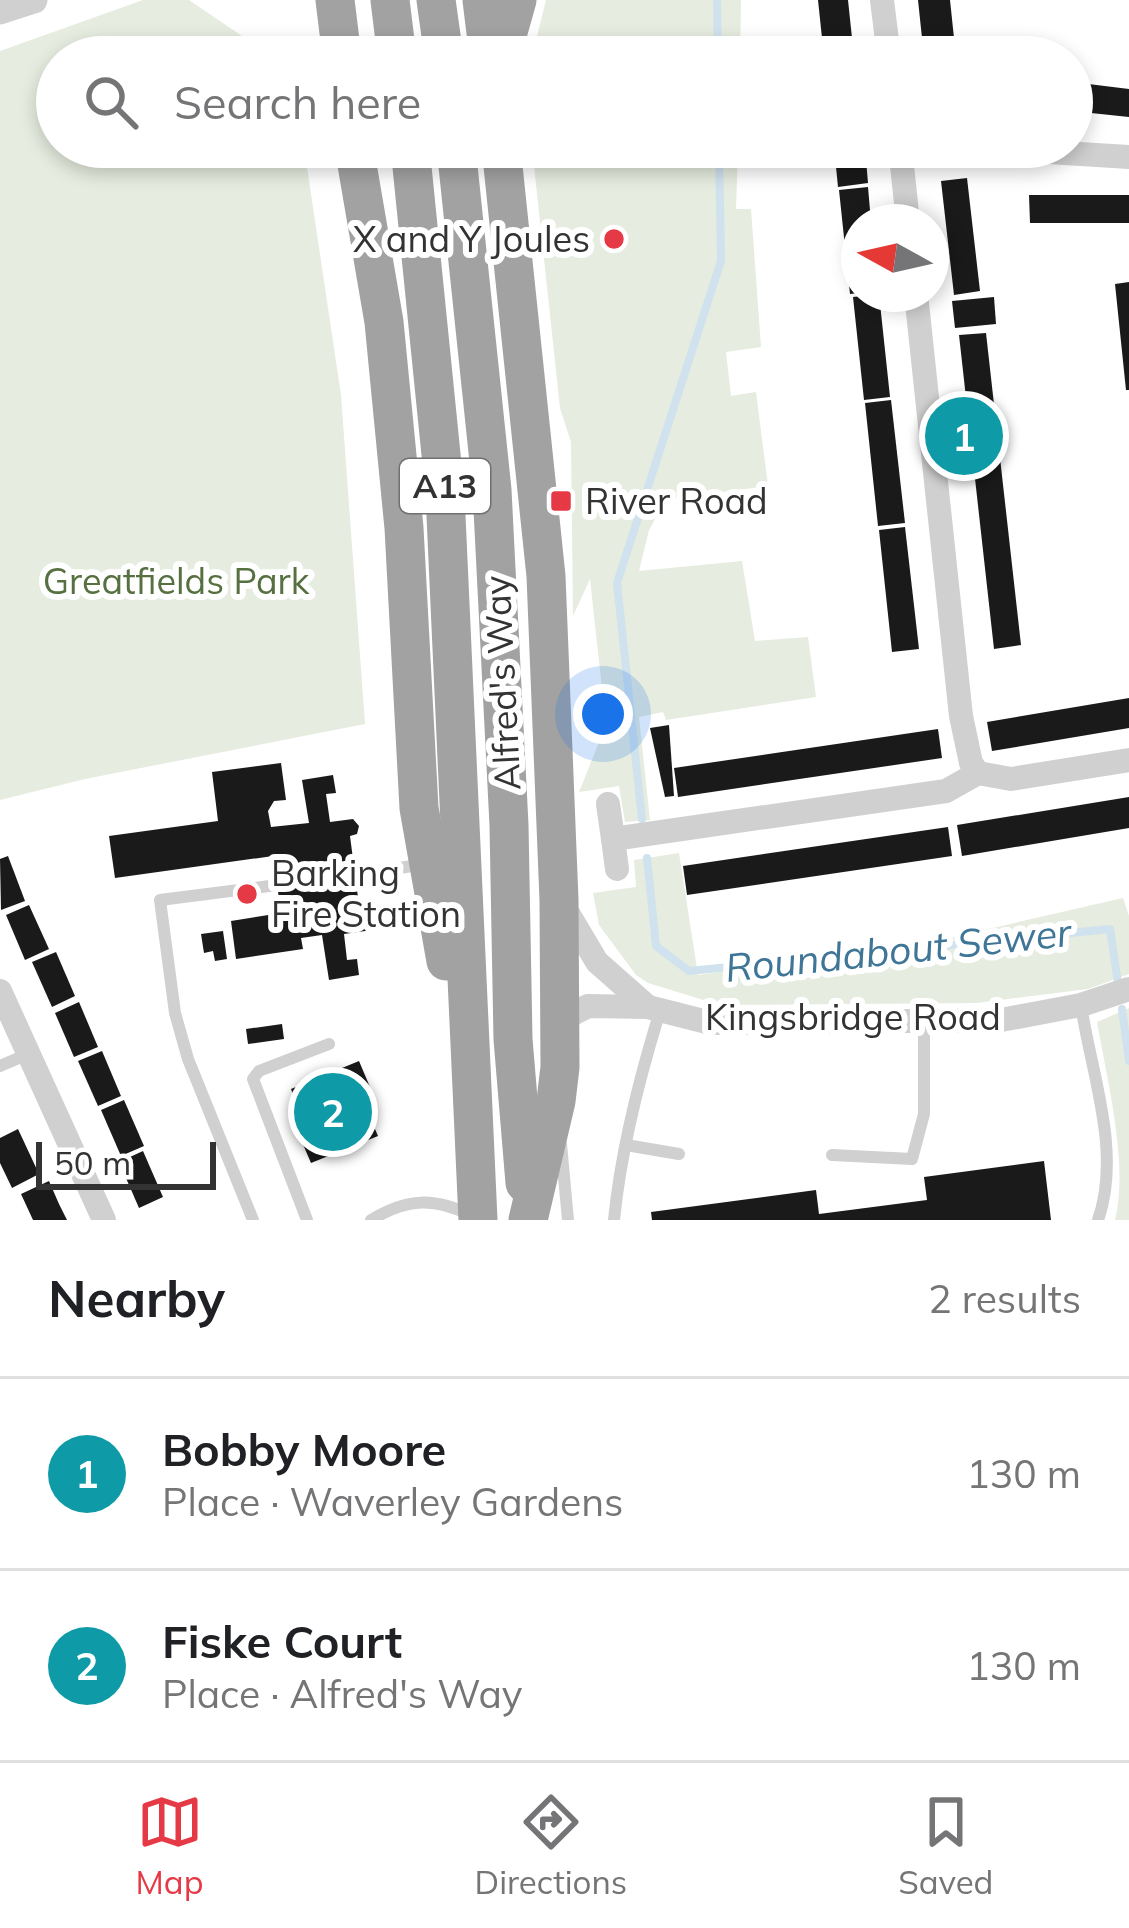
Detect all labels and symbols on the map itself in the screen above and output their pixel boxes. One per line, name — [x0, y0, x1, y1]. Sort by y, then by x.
north arrow — [841, 204, 949, 312]
place label: X and Y Joules — [353, 216, 590, 261]
marker: X and Y Joules — [601, 226, 627, 252]
pin: 1 — [925, 391, 1003, 481]
road number: A13 — [400, 459, 490, 513]
place label: River Road — [585, 478, 768, 523]
marker: River Road — [548, 488, 574, 514]
park label: Greatfields Park — [43, 558, 310, 603]
street label: Alfred's Way — [473, 575, 530, 792]
your location — [573, 684, 633, 744]
place label: Barking Fire Station — [271, 850, 461, 936]
marker: Barking Fire Station — [234, 881, 260, 907]
water label: Roundabout Sewer — [723, 907, 1075, 992]
street label: Kingsbridge Road — [705, 994, 1001, 1039]
pin: 2 — [294, 1067, 372, 1157]
scale bar — [36, 1136, 216, 1189]

